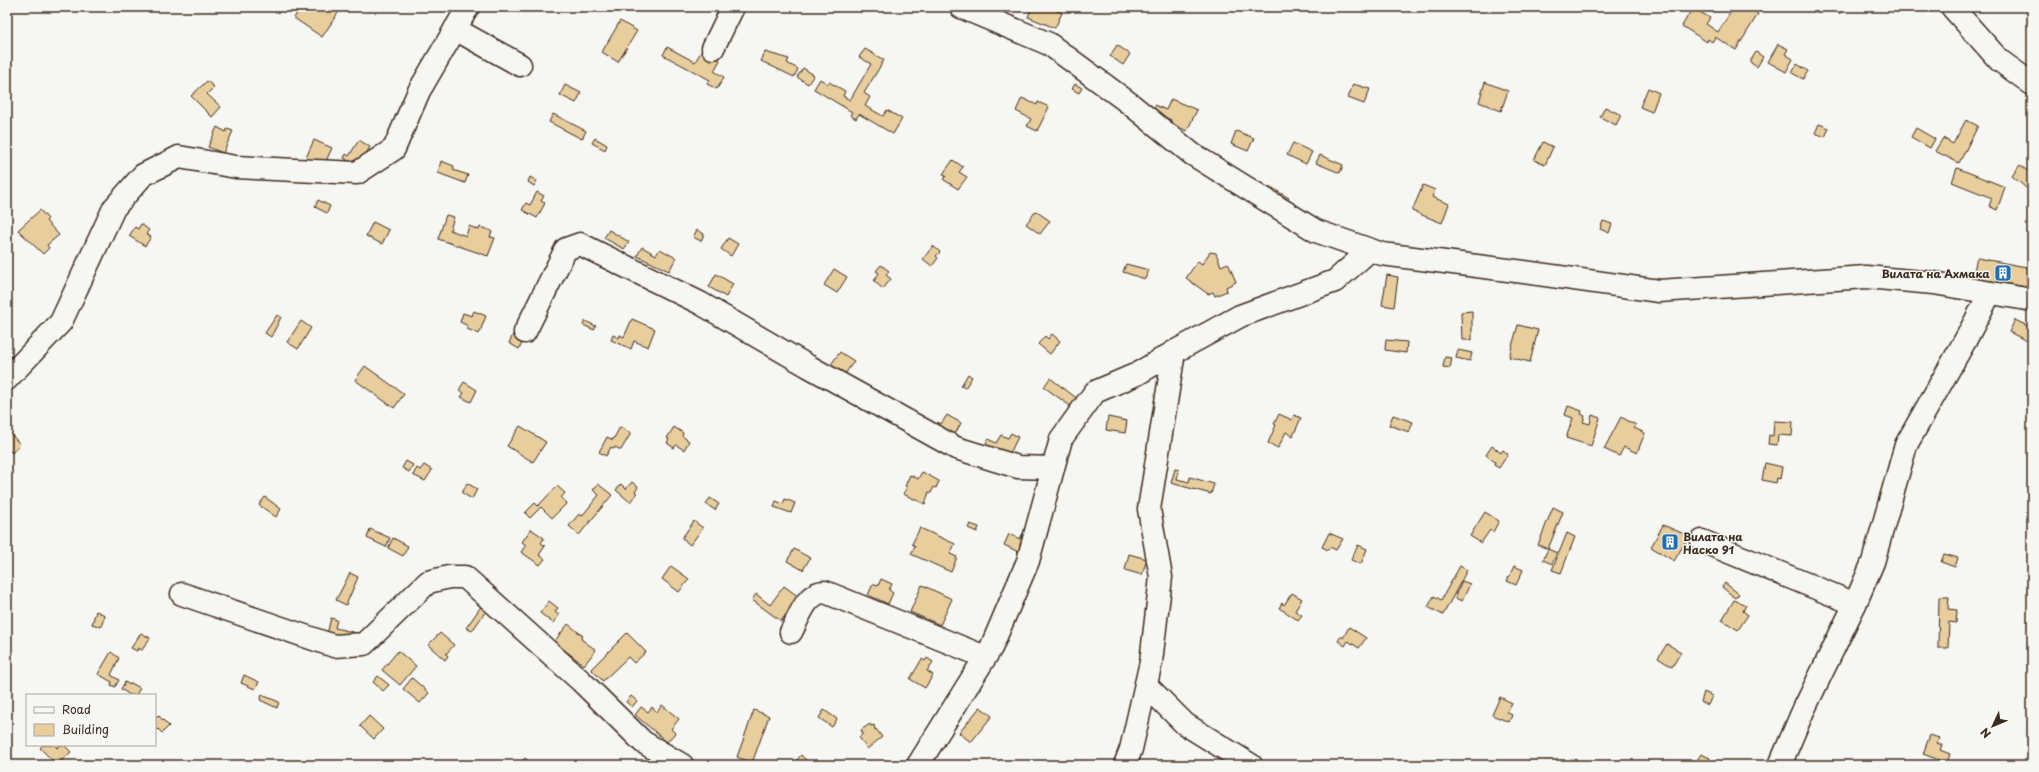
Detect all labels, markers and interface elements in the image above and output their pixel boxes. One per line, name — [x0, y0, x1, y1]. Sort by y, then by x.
building icon: Вилата на Ахмака — [1993, 263, 2013, 283]
place label: Вилата на Ахмака — [1882, 265, 1990, 282]
place label: Вилата на Наско 91 — [1683, 528, 1743, 558]
building icon: Вилата на Наско 91 — [1660, 532, 1680, 552]
legend — [26, 694, 156, 746]
text: Road — [62, 700, 91, 718]
north arrow — [1973, 706, 2013, 746]
text: Building — [62, 720, 109, 738]
text: N — [1976, 724, 1995, 742]

